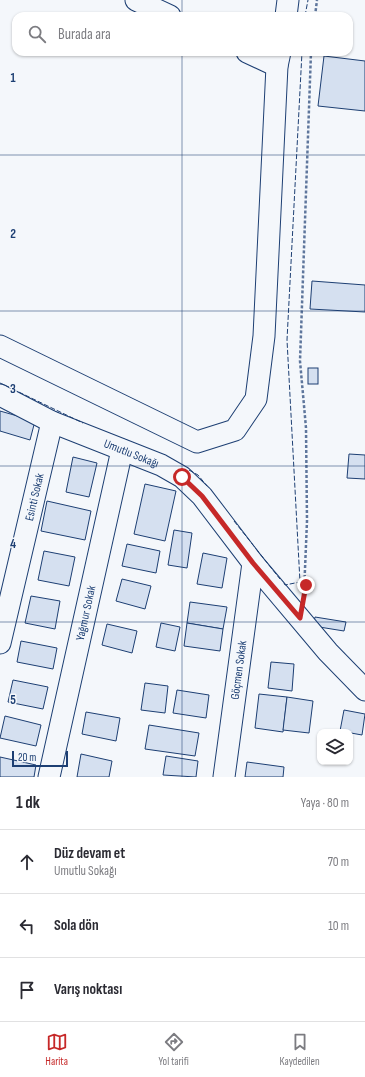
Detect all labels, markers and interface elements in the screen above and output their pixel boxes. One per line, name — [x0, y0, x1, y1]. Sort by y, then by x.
search box — [12, 12, 353, 56]
icon: search — [26, 23, 48, 45]
text: Burada ara — [58, 25, 111, 44]
text: 1 — [10, 70, 16, 86]
text: 2 — [10, 226, 16, 242]
text: 3 — [10, 381, 16, 397]
street label: Umutlu Sokağı — [102, 436, 161, 471]
route start — [173, 468, 191, 486]
street label: Esinti Sokak — [22, 471, 47, 522]
text: 4 — [10, 536, 16, 552]
route end — [297, 576, 315, 594]
street label: Yağmur Sokak — [72, 584, 99, 642]
street label: Göçmen Sokak — [227, 639, 250, 700]
text: 5 — [10, 692, 16, 708]
map controls — [317, 729, 353, 765]
button: layers — [317, 729, 353, 765]
scale bar — [12, 749, 68, 768]
text: 20 m — [18, 751, 36, 764]
text: 1 dk — [16, 793, 40, 813]
text: Yaya · 80 m — [301, 795, 349, 811]
text: Düz devam et — [54, 844, 125, 863]
icon: ahead — [16, 851, 38, 873]
text: 70 m — [328, 854, 349, 870]
text: Umutlu Sokağı — [54, 863, 117, 879]
icon: left — [16, 915, 38, 937]
text: Sola dön — [54, 916, 99, 935]
text: 10 m — [328, 918, 349, 934]
icon: arrive — [16, 979, 38, 1001]
text: Varış noktası — [54, 980, 122, 999]
tab: Harita — [45, 1031, 68, 1068]
tab: Yol tarifi — [159, 1031, 189, 1068]
tab: Kaydedilen — [280, 1031, 320, 1068]

